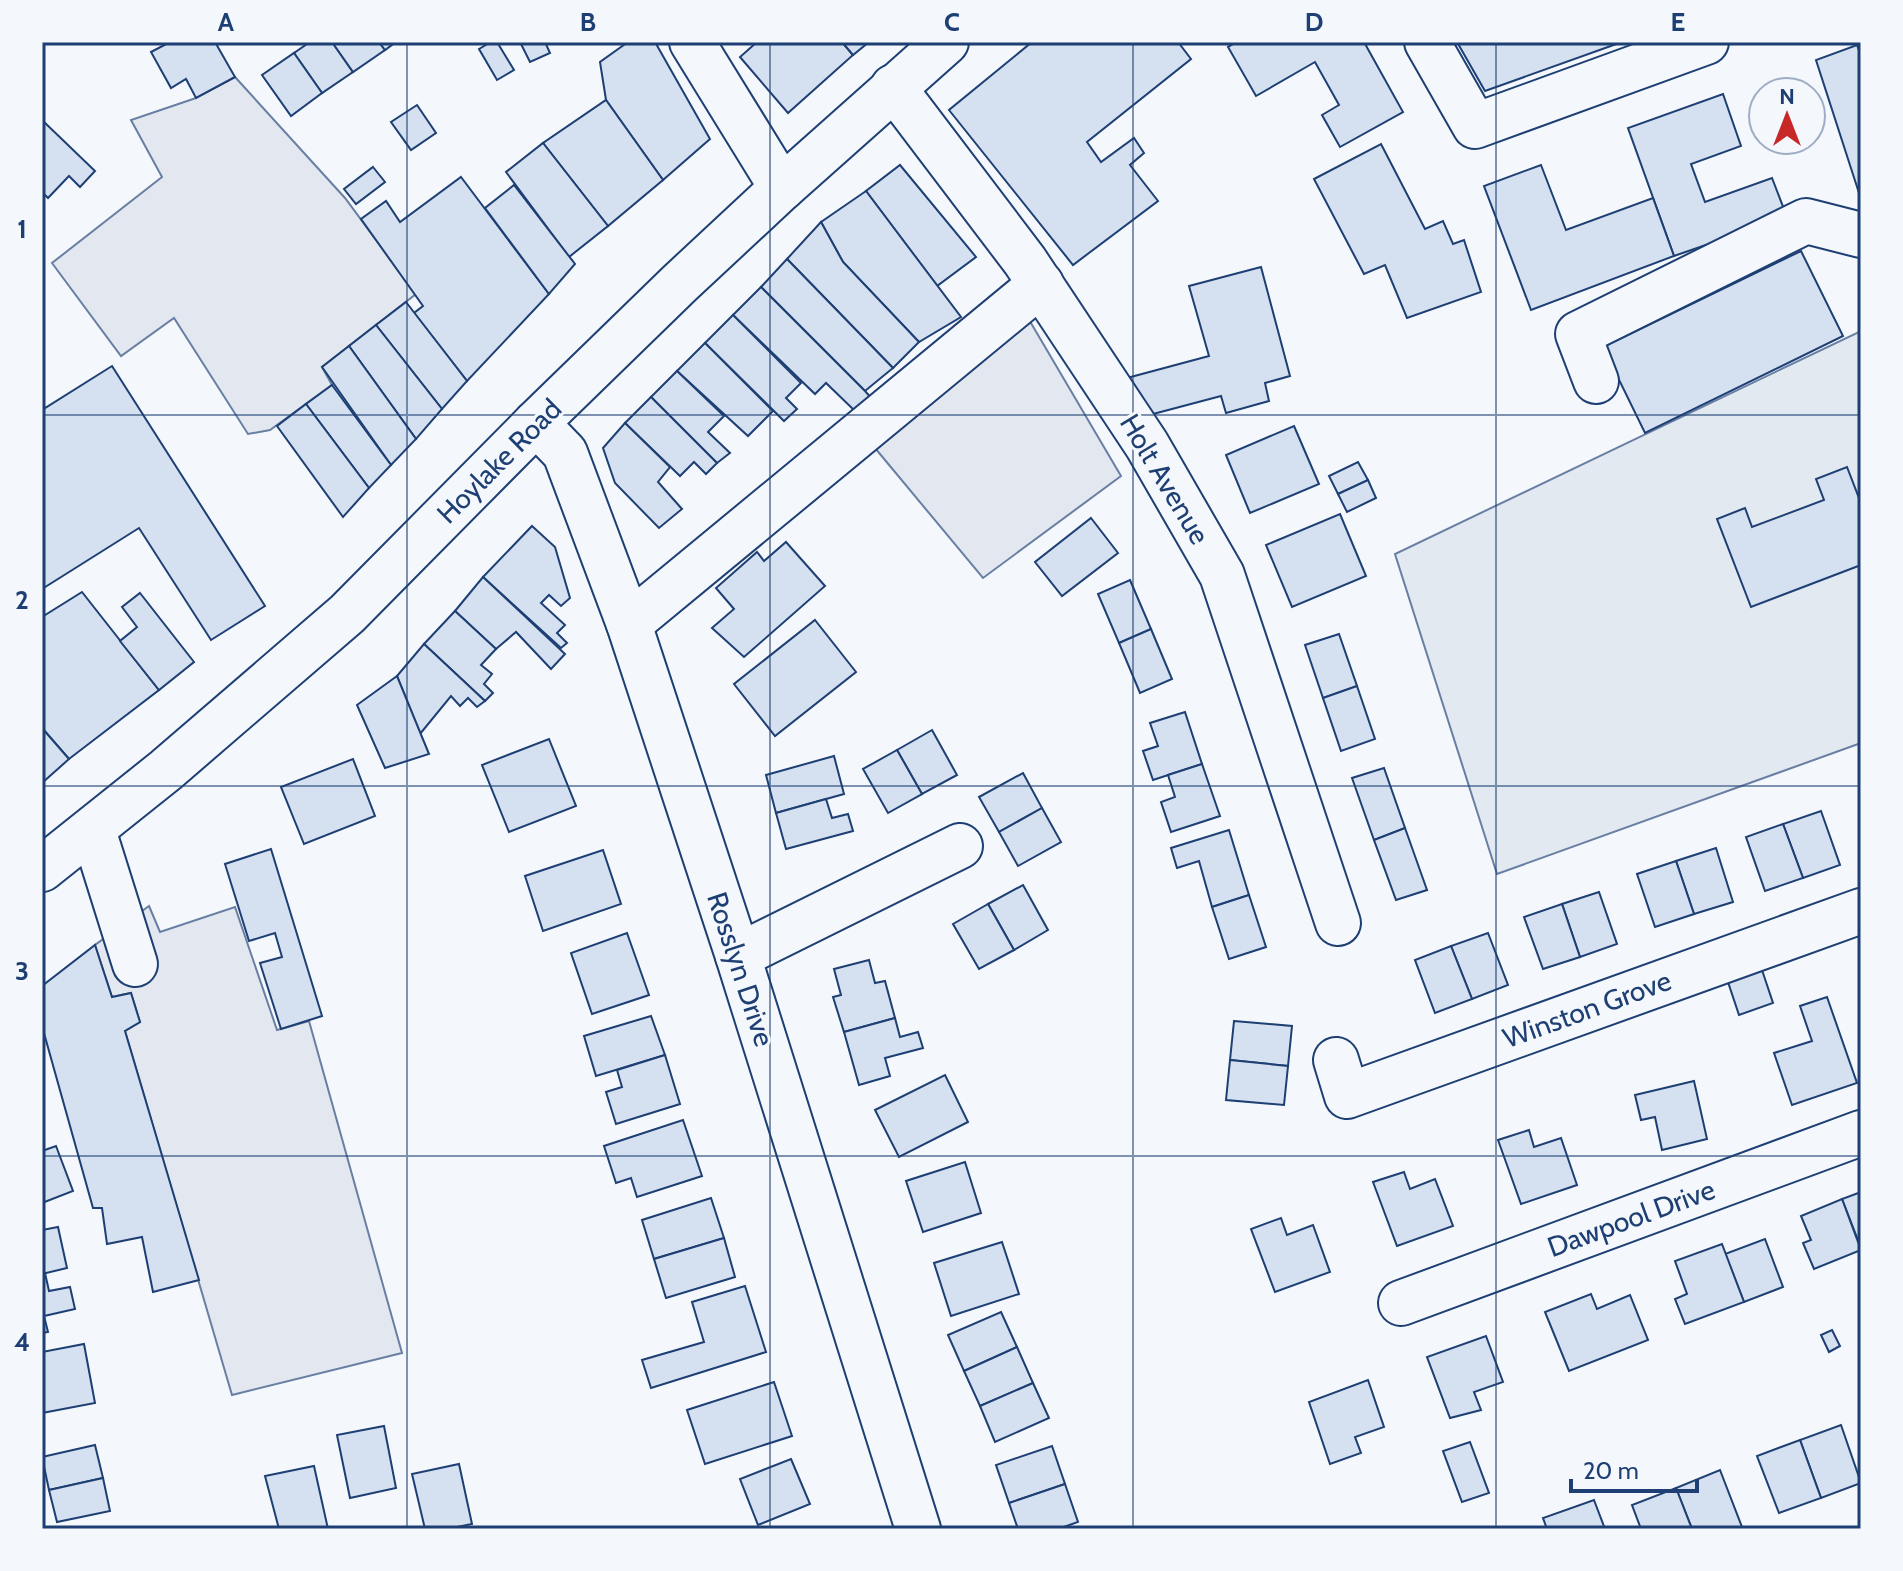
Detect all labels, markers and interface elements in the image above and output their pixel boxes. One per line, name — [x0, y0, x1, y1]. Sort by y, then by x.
text: A — [218, 6, 235, 38]
text: B — [580, 6, 596, 38]
text: C — [944, 6, 960, 38]
text: D — [1305, 6, 1323, 38]
text: E — [1671, 6, 1685, 38]
north arrow — [1747, 76, 1827, 156]
text: N — [1779, 83, 1795, 110]
text: 1 — [17, 213, 27, 245]
street label: Hoylake Road — [430, 392, 568, 530]
street label: Holt Avenue — [1113, 408, 1217, 550]
text: 2 — [15, 584, 29, 616]
street label: Rosslyn Drive — [700, 888, 782, 1050]
text: 3 — [15, 955, 29, 987]
street label: Winston Grove — [1498, 963, 1676, 1055]
street label: Dawpool Drive — [1543, 1172, 1719, 1264]
text: 4 — [14, 1326, 30, 1358]
scale bar — [1571, 1443, 1697, 1493]
text: 20 m — [1583, 1456, 1639, 1485]

